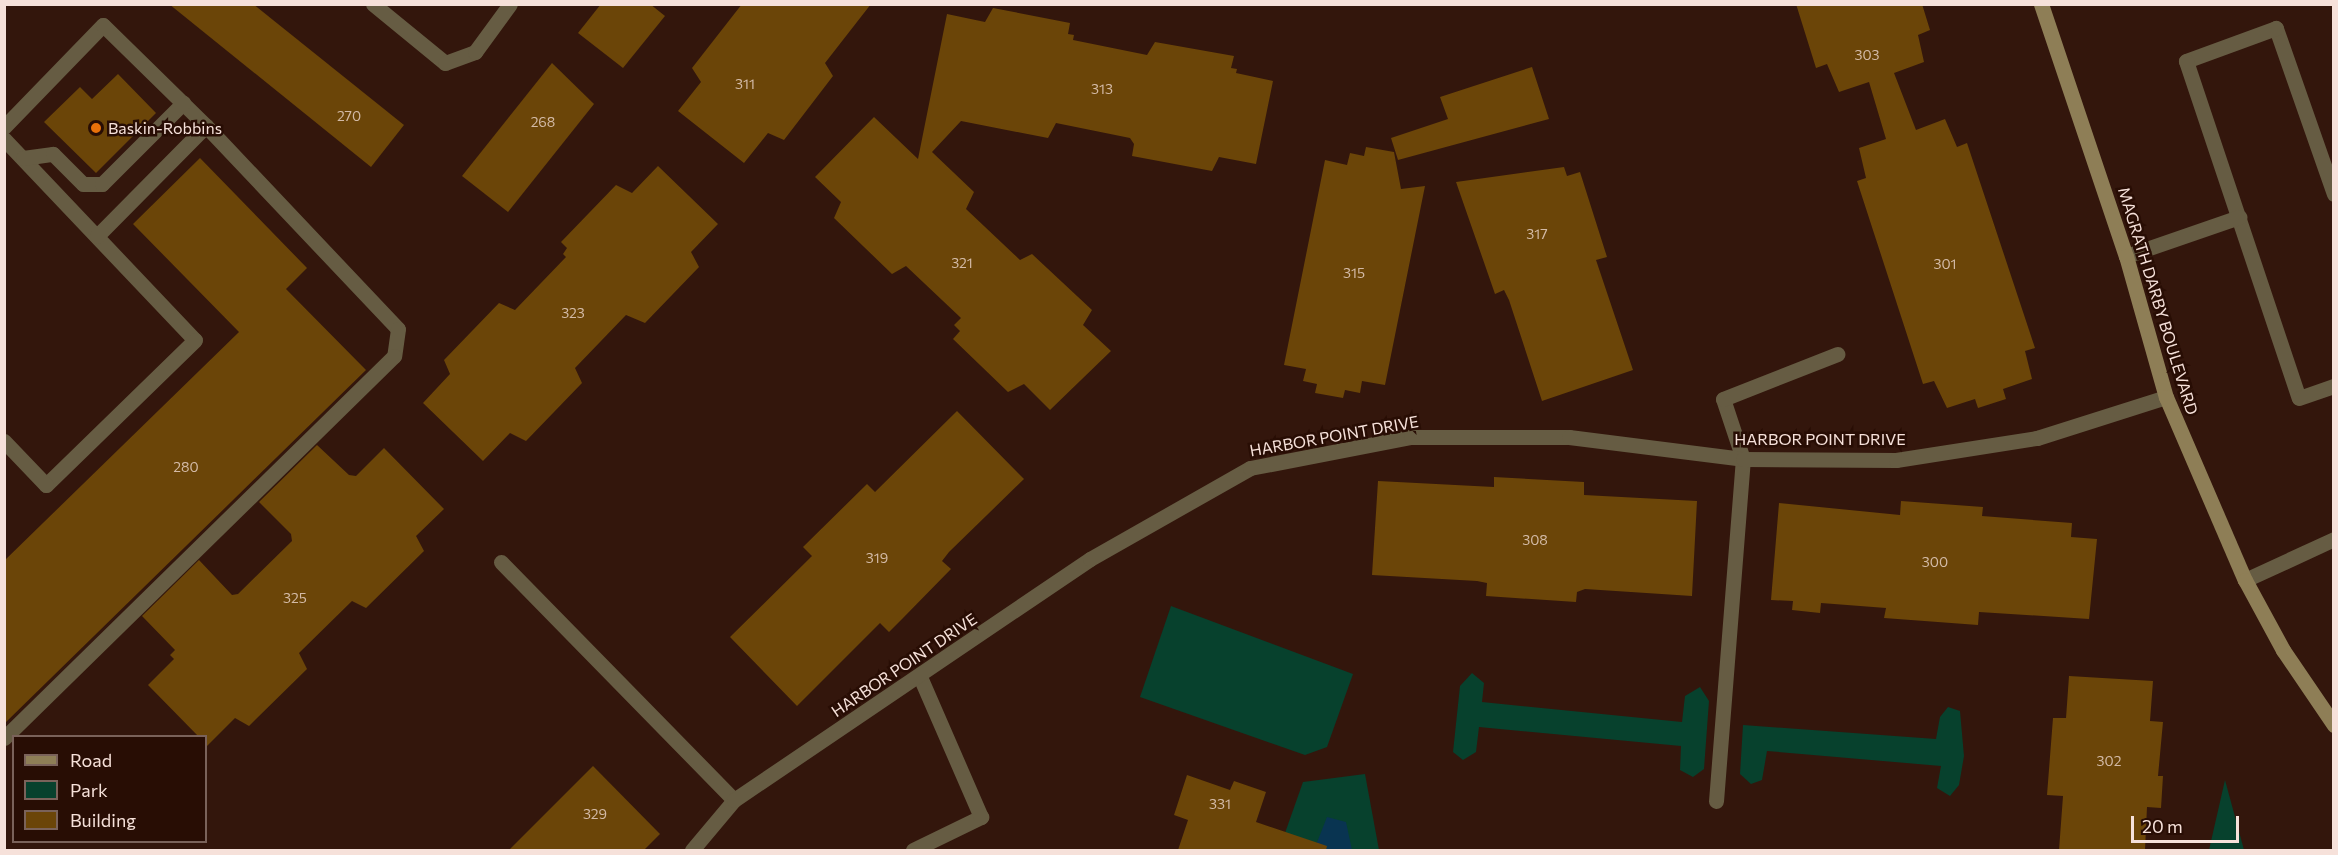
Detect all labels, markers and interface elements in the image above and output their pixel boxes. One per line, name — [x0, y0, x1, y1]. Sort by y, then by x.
house number: 303 — [1854, 47, 1880, 63]
house number: 311 — [735, 76, 755, 92]
house number: 313 — [1091, 81, 1113, 97]
house number: 270 — [337, 108, 361, 124]
house number: 268 — [531, 114, 555, 130]
place label: Baskin-Robbins — [108, 118, 222, 138]
marker: Baskin-Robbins — [89, 121, 103, 135]
street label: MAGRATH DARBY BOULEVARD — [2114, 185, 2202, 417]
house number: 317 — [1526, 226, 1548, 242]
house number: 321 — [951, 255, 973, 271]
house number: 301 — [1933, 256, 1957, 272]
house number: 315 — [1343, 265, 1365, 281]
house number: 323 — [561, 305, 585, 321]
street label: HARBOR POINT DRIVE — [1248, 412, 1420, 460]
street label: HARBOR POINT DRIVE — [1734, 429, 1906, 449]
house number: 280 — [173, 459, 199, 475]
house number: 308 — [1522, 532, 1548, 548]
house number: 319 — [866, 550, 888, 566]
house number: 300 — [1922, 554, 1948, 570]
house number: 325 — [283, 590, 307, 606]
street label: HARBOR POINT DRIVE — [828, 609, 980, 721]
legend — [12, 735, 207, 843]
text: Road — [70, 749, 112, 771]
house number: 302 — [2097, 753, 2121, 769]
text: Park — [70, 779, 108, 801]
house number: 331 — [1209, 796, 1231, 812]
scale bar — [2134, 804, 2242, 842]
house number: 329 — [583, 806, 607, 822]
text: Building — [70, 809, 136, 831]
text: 20 m — [2142, 815, 2183, 837]

